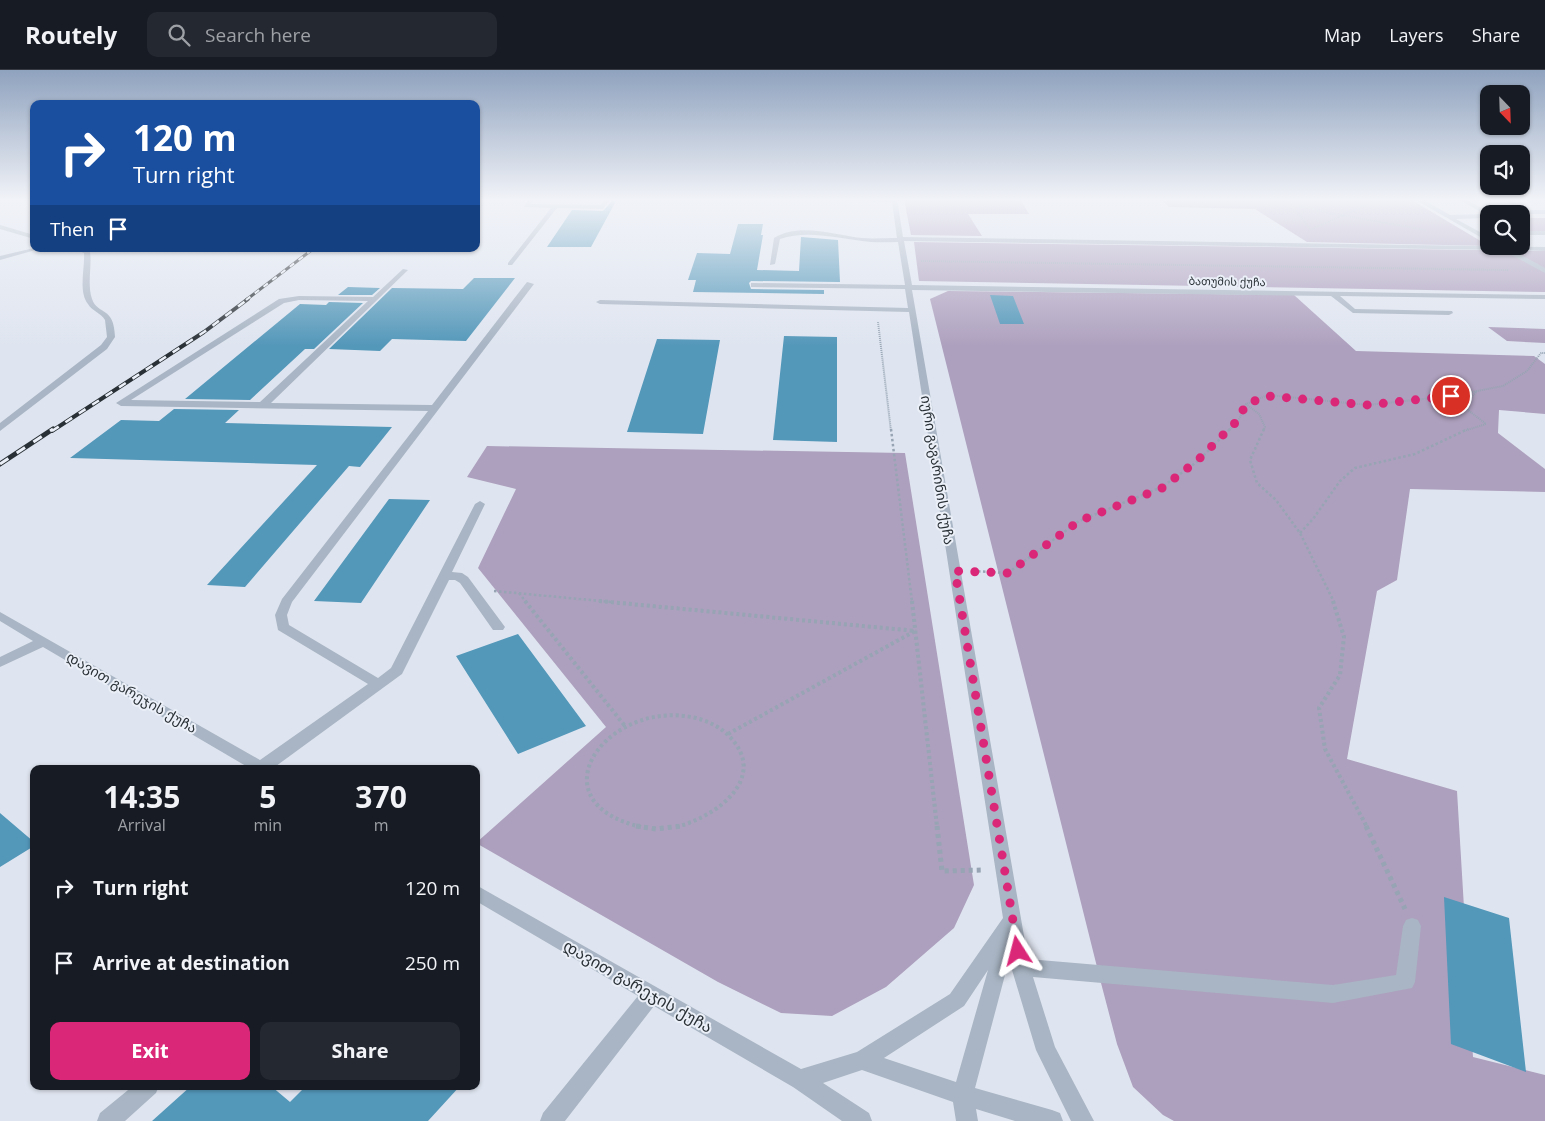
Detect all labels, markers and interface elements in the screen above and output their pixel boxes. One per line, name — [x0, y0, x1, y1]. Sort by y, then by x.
search box — [147, 12, 497, 57]
text: Routely — [25, 18, 117, 51]
icon: search — [165, 21, 193, 49]
text: Search here — [205, 22, 311, 48]
text: Map — [1324, 23, 1361, 47]
text: Layers — [1389, 23, 1444, 47]
text: Share — [1472, 23, 1520, 47]
north arrow — [1480, 85, 1530, 135]
map controls — [1480, 85, 1530, 255]
text: 120 m — [133, 114, 237, 161]
icon: right — [50, 120, 115, 185]
button: sound — [1480, 145, 1530, 195]
text: Turn right — [133, 159, 235, 189]
button: search — [1480, 205, 1530, 255]
icon: arrive — [104, 215, 132, 243]
text: Then — [50, 216, 94, 242]
street label: ბათუმის ქუჩა — [1188, 273, 1266, 289]
pin — [1430, 375, 1472, 417]
icon: arrive — [1437, 382, 1465, 410]
street label: იური გაგარინის ქუჩა — [917, 394, 959, 546]
street label: დავით გარეჯის ქუჩა — [63, 647, 201, 737]
text: 14:35 — [103, 776, 180, 817]
text: 5 — [259, 776, 276, 817]
text: 370 — [355, 776, 407, 817]
text: Arrival — [118, 814, 166, 836]
text: min — [254, 814, 282, 836]
text: m — [374, 814, 389, 836]
icon: right — [50, 874, 78, 902]
text: Turn right — [93, 875, 188, 901]
text: 120 m — [405, 875, 460, 901]
position arrow — [991, 924, 1043, 976]
street label: დავით გარეჯის ქუჩა — [559, 934, 717, 1038]
icon: arrive — [50, 949, 78, 977]
text: Arrive at destination — [93, 950, 290, 976]
text: 250 m — [405, 950, 460, 976]
button: Exit — [50, 1022, 250, 1080]
button: Share — [260, 1022, 460, 1080]

